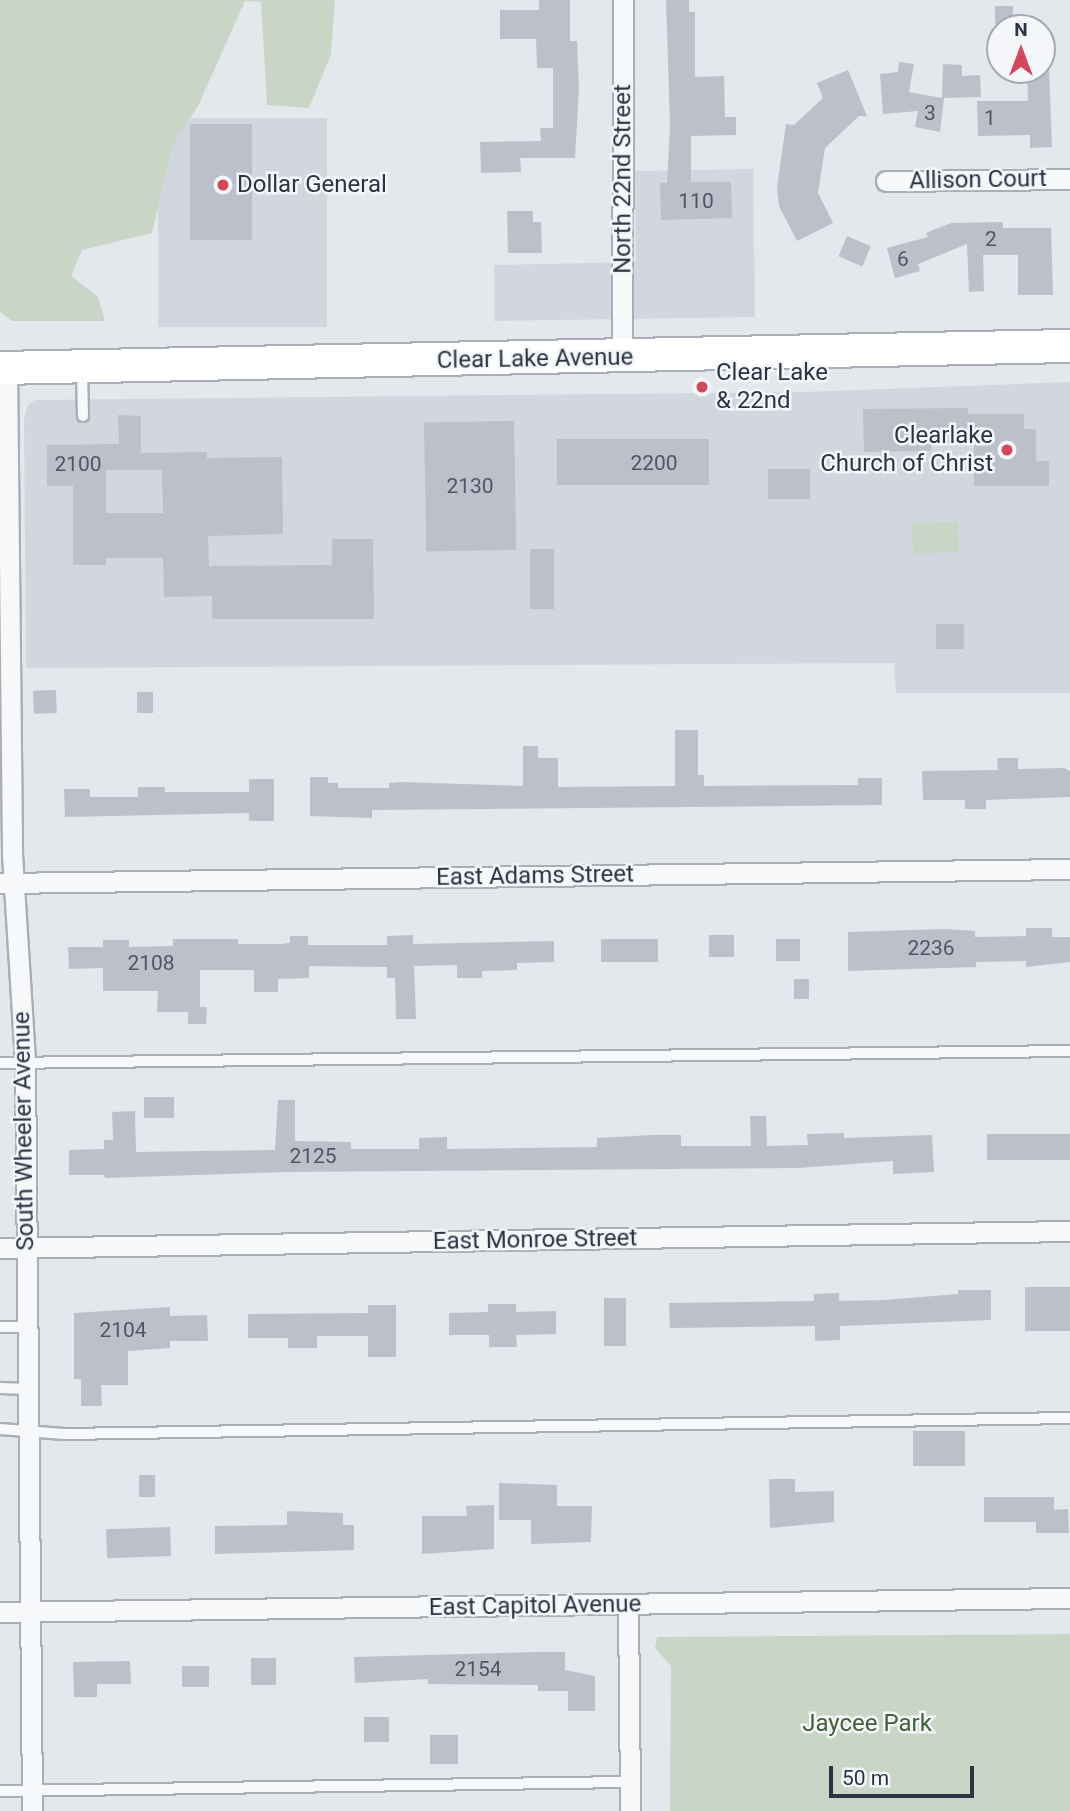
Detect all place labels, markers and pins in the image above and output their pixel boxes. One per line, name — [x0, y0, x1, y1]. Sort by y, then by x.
place label: Dollar General — [237, 171, 387, 199]
marker: Dollar General — [215, 177, 231, 193]
place label: Clear Lake & 22nd — [716, 359, 828, 415]
marker: Clear Lake & 22nd — [694, 379, 710, 395]
place label: Clearlake Church of Christ — [820, 422, 993, 478]
marker: Clearlake Church of Christ — [999, 442, 1015, 458]

